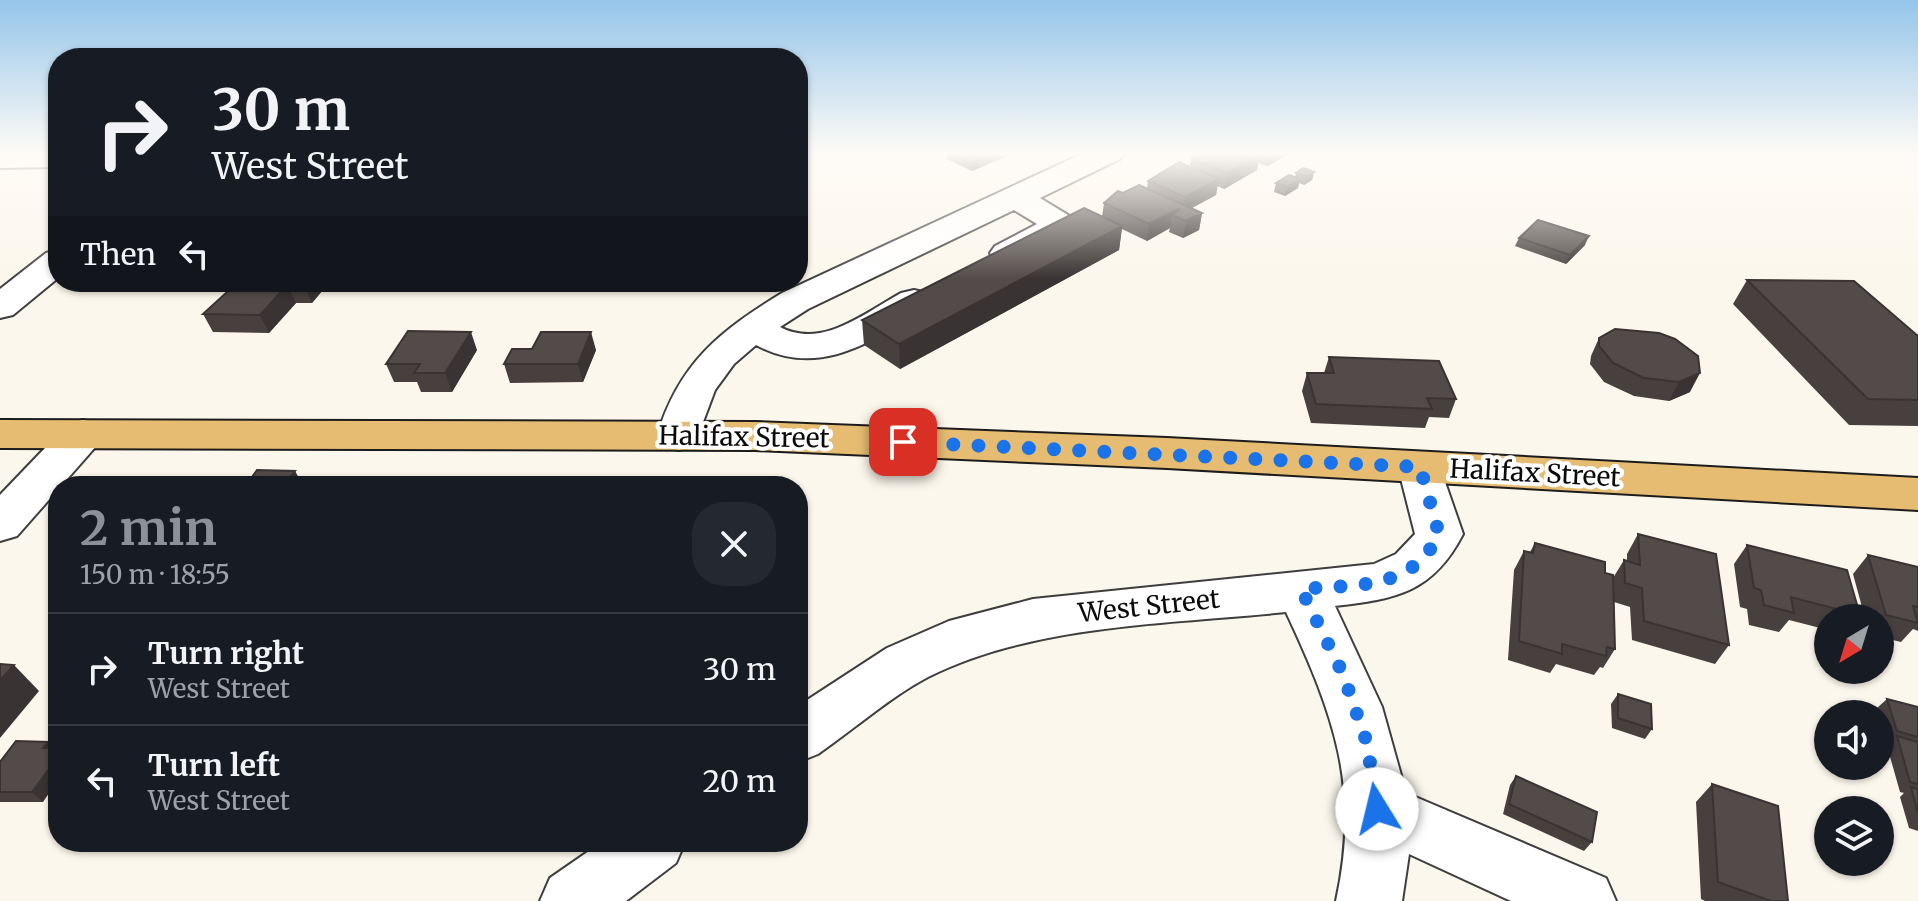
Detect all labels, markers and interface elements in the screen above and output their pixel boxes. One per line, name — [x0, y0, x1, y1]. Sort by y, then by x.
text: 30 m — [212, 75, 350, 145]
icon: right — [80, 80, 184, 184]
text: West Street — [212, 144, 409, 189]
icon: left — [172, 232, 216, 276]
text: Then — [80, 235, 156, 273]
pin — [869, 408, 937, 476]
street label: Halifax Street — [658, 419, 830, 454]
icon: arrive — [881, 420, 925, 464]
street label: Halifax Street — [1449, 452, 1621, 493]
text: 2 min — [80, 498, 217, 558]
button: close — [692, 502, 776, 586]
text: 150 m · 18:55 — [80, 558, 230, 591]
street label: West Street — [1076, 582, 1221, 629]
north arrow — [1814, 604, 1894, 684]
map controls — [1814, 604, 1894, 876]
text: Turn right — [148, 634, 304, 672]
icon: right — [80, 647, 124, 691]
text: 30 m — [703, 650, 776, 688]
text: West Street — [148, 672, 290, 705]
button: sound — [1814, 700, 1894, 780]
text: Turn left — [148, 746, 280, 784]
icon: left — [80, 759, 124, 803]
text: 20 m — [703, 762, 776, 800]
position arrow — [1335, 767, 1419, 851]
text: West Street — [148, 784, 290, 817]
button: layers — [1814, 796, 1894, 876]

